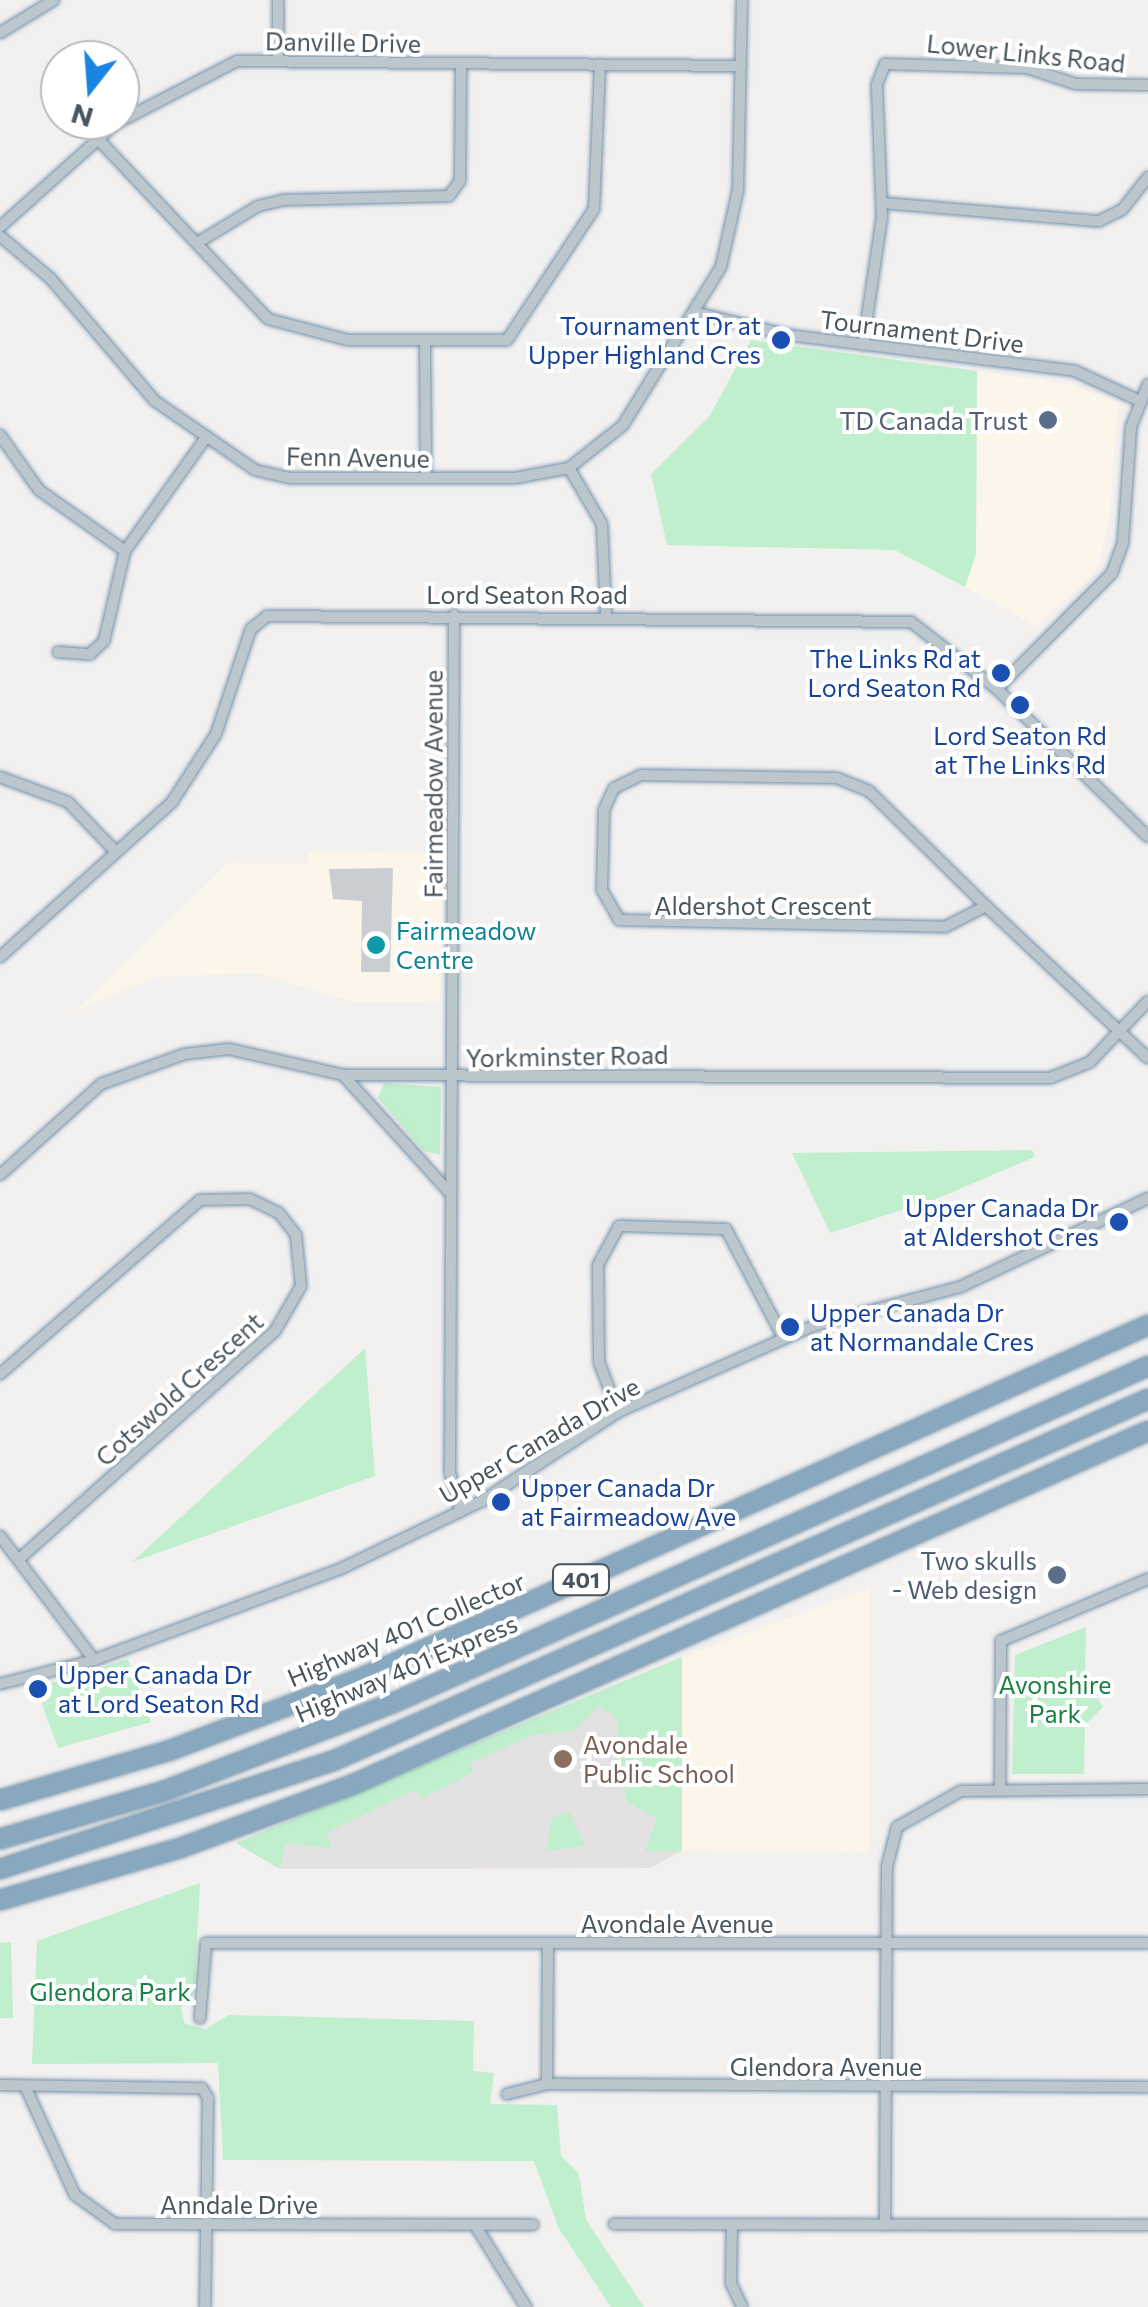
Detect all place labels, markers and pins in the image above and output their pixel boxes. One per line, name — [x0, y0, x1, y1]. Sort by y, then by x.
place label: Tournament Dr at Upper Highland Cres — [528, 311, 761, 370]
marker: Tournament Dr at Upper Highland Cres — [770, 329, 792, 351]
place label: TD Canada Trust — [839, 405, 1028, 435]
marker: TD Canada Trust — [1037, 409, 1059, 431]
place label: The Links Rd at Lord Seaton Rd — [808, 644, 981, 703]
marker: The Links Rd at Lord Seaton Rd — [990, 662, 1012, 684]
marker: Lord Seaton Rd at The Links Rd — [1009, 694, 1031, 716]
place label: Lord Seaton Rd at The Links Rd — [933, 721, 1107, 780]
place label: Fairmeadow Centre — [396, 916, 536, 975]
marker: Fairmeadow Centre — [365, 934, 387, 956]
place label: Upper Canada Dr at Aldershot Cres — [903, 1193, 1099, 1252]
marker: Upper Canada Dr at Aldershot Cres — [1108, 1211, 1130, 1233]
place label: Upper Canada Dr at Normandale Cres — [810, 1298, 1034, 1357]
marker: Upper Canada Dr at Normandale Cres — [779, 1316, 801, 1338]
place label: Upper Canada Dr at Fairmeadow Ave — [521, 1473, 736, 1532]
marker: Upper Canada Dr at Fairmeadow Ave — [490, 1491, 512, 1513]
place label: Two skulls - Web design — [892, 1546, 1037, 1605]
marker: Two skulls - Web design — [1046, 1564, 1068, 1586]
place label: Upper Canada Dr at Lord Seaton Rd — [58, 1660, 260, 1719]
marker: Upper Canada Dr at Lord Seaton Rd — [27, 1678, 49, 1700]
place label: Avondale Public School — [583, 1730, 735, 1789]
marker: Avondale Public School — [552, 1748, 574, 1770]

